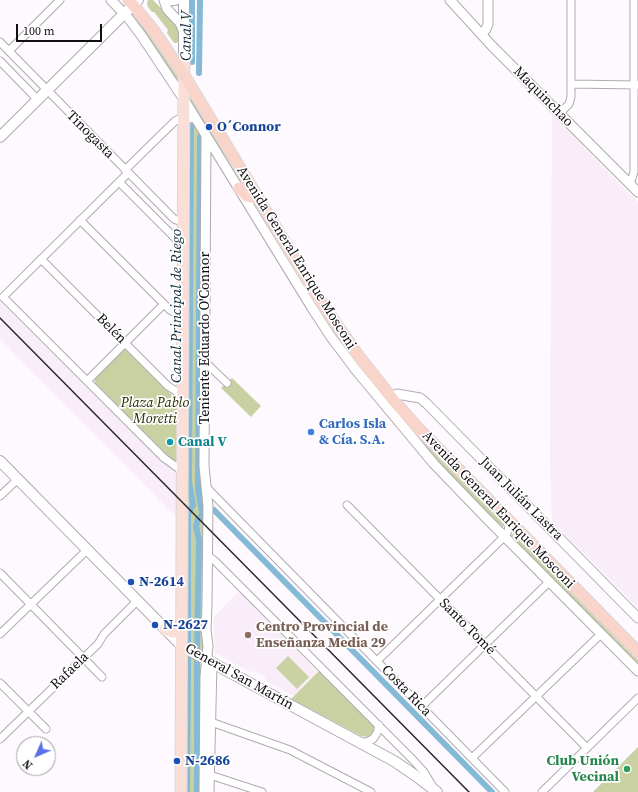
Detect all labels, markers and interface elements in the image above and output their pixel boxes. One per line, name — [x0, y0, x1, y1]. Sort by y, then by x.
water label: Canal V — [178, 11, 196, 61]
scale bar — [18, 16, 104, 42]
text: 100 m — [23, 23, 55, 39]
street label: Maquinchao — [509, 63, 577, 131]
street label: Tinogasta — [63, 108, 117, 162]
place label: O´Connor — [217, 119, 281, 135]
marker: O´Connor — [204, 122, 214, 132]
street label: Avenida General Enrique Mosconi — [233, 163, 359, 353]
water label: Canal Principal de Riego — [168, 229, 186, 383]
street label: Teniente Eduardo O'Connor — [197, 252, 213, 424]
street label: Belén — [92, 310, 130, 348]
park label: Plaza Pablo Moretti — [121, 395, 189, 428]
place label: Carlos Isla & Cía. S.A. — [319, 416, 386, 448]
marker: Carlos Isla & Cía. S.A. — [306, 427, 316, 437]
street label: Avenida General Enrique Mosconi — [418, 428, 578, 592]
place label: Canal V — [178, 434, 227, 450]
marker: Canal V — [165, 437, 175, 447]
street label: Juan Julián Lastra — [476, 454, 566, 544]
place label: N-2614 — [139, 574, 184, 590]
marker: N-2614 — [126, 577, 136, 587]
street label: Santo Tomé — [435, 595, 499, 659]
place label: N-2627 — [163, 617, 208, 633]
place label: Centro Provincial de Enseñanza Media 29 — [256, 619, 388, 652]
marker: N-2627 — [150, 620, 160, 630]
marker: Centro Provincial de Enseñanza Media 29 — [243, 630, 253, 640]
street label: General San Martín — [182, 640, 296, 714]
street label: Rafaela — [47, 649, 93, 693]
street label: Costa Rica — [377, 662, 435, 720]
north arrow — [16, 736, 56, 776]
place label: N-2686 — [185, 753, 230, 769]
place label: Club Unión Vecinal — [546, 753, 619, 786]
text: N — [20, 756, 36, 772]
marker: N-2686 — [172, 756, 182, 766]
marker: Club Unión Vecinal — [622, 764, 632, 774]

